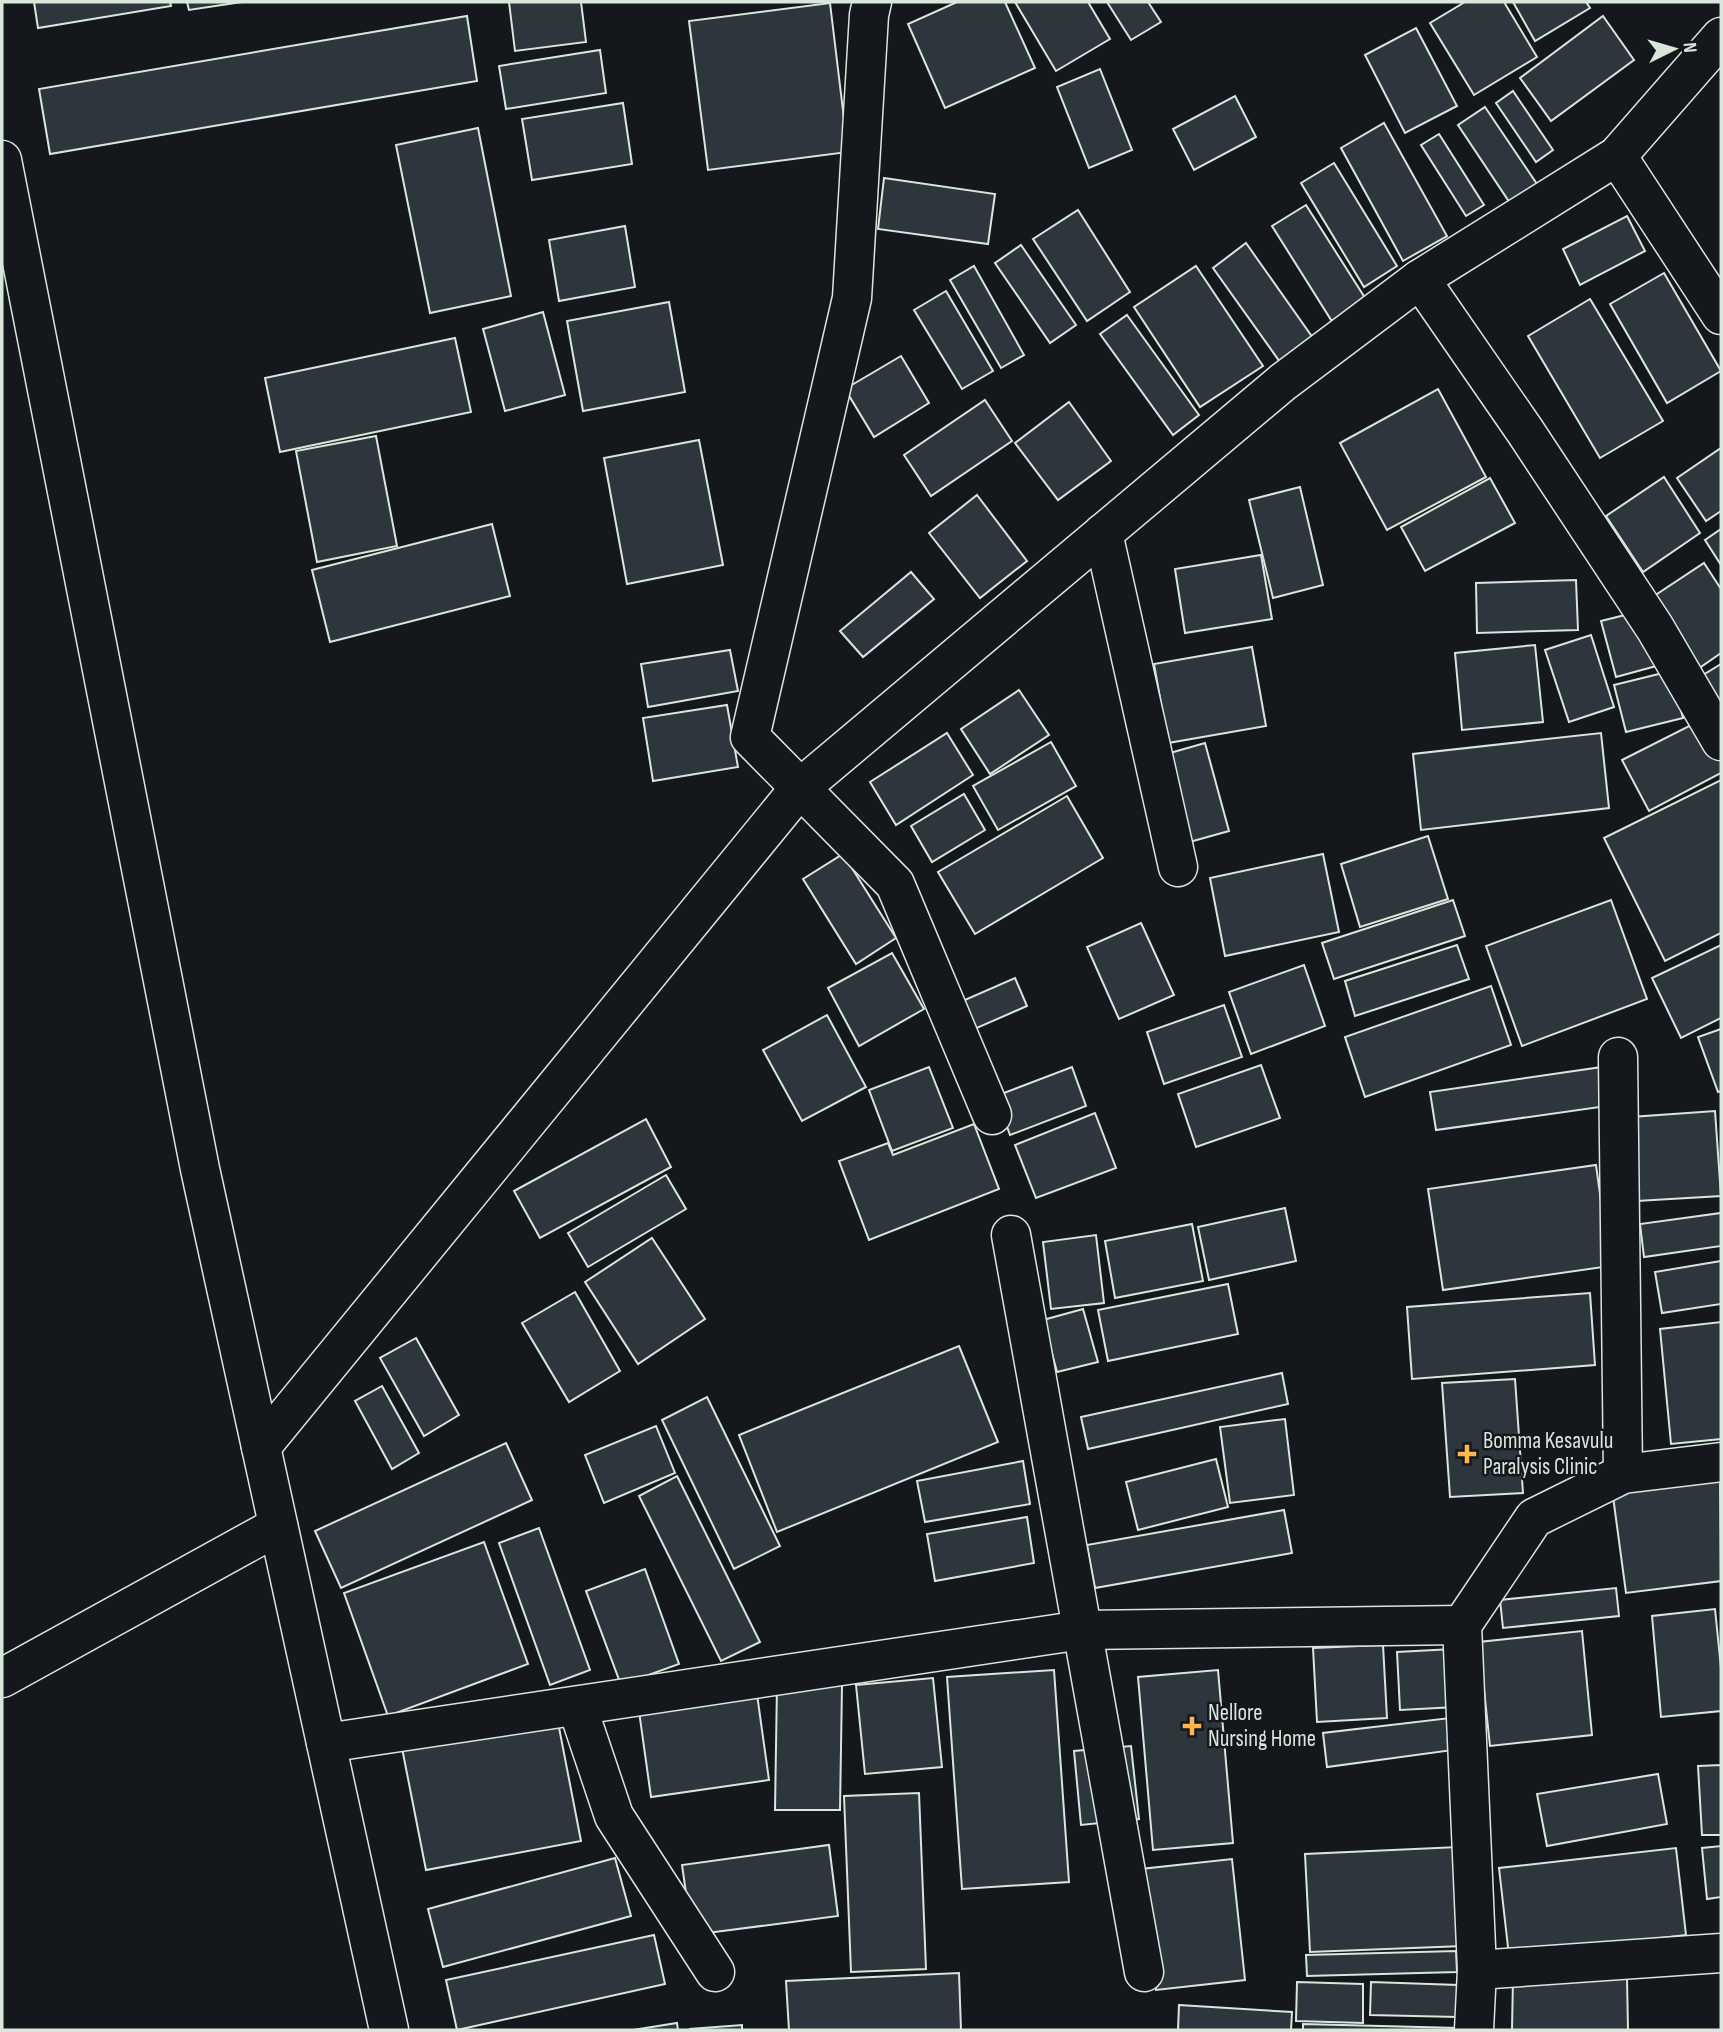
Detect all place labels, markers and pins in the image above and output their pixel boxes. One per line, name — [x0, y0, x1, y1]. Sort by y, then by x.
place label: Bomma Kesavulu Paralysis Clinic — [1483, 1427, 1613, 1481]
marker: Bomma Kesavulu Paralysis Clinic — [1457, 1444, 1477, 1464]
place label: Nellore Nursing Home — [1208, 1699, 1316, 1753]
marker: Nellore Nursing Home — [1182, 1716, 1202, 1736]

